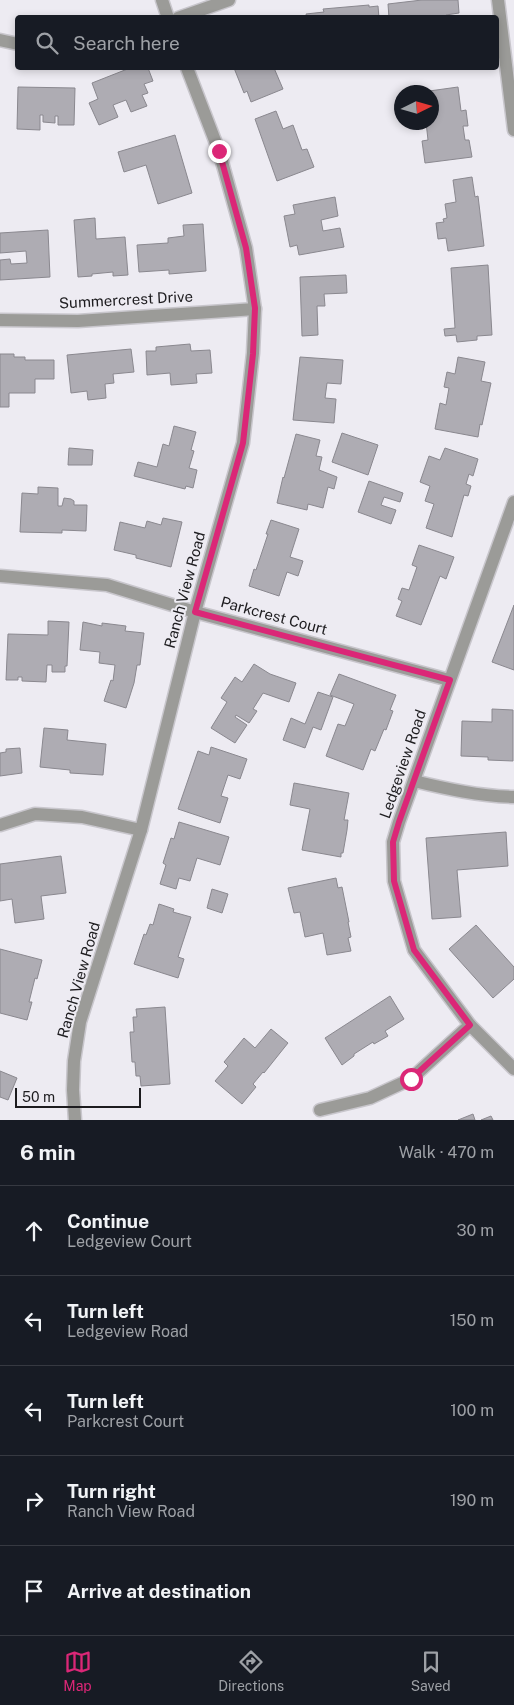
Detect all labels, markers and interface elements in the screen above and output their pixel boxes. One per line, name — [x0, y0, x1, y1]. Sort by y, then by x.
search box — [15, 15, 499, 70]
icon: search — [33, 29, 61, 57]
text: Search here — [73, 32, 180, 54]
north arrow — [394, 85, 439, 130]
route end — [208, 140, 231, 163]
street label: Summercrest Drive — [59, 288, 193, 311]
street label: Ranch View Road — [161, 530, 208, 650]
street label: Parkcrest Court — [219, 593, 330, 638]
street label: Ledgeview Road — [376, 707, 429, 820]
street label: Ranch View Road — [54, 920, 103, 1040]
route start — [400, 1068, 423, 1091]
scale bar — [15, 1085, 141, 1108]
text: 50 m — [22, 1089, 55, 1105]
text: 6 min — [20, 1140, 76, 1165]
text: Walk · 470 m — [399, 1143, 494, 1162]
text: Continue — [67, 1210, 149, 1232]
icon: ahead — [20, 1217, 48, 1245]
text: 30 m — [457, 1221, 494, 1240]
text: Ledgeview Court — [67, 1232, 192, 1251]
text: Turn left — [67, 1300, 144, 1322]
icon: left — [20, 1307, 48, 1335]
text: 150 m — [450, 1311, 494, 1330]
text: Ledgeview Road — [67, 1322, 188, 1341]
text: Turn left — [67, 1390, 144, 1412]
icon: left — [20, 1397, 48, 1425]
text: 100 m — [450, 1401, 494, 1420]
text: Parkcrest Court — [67, 1412, 184, 1431]
text: Turn right — [67, 1480, 156, 1502]
icon: right — [20, 1487, 48, 1515]
text: 190 m — [450, 1491, 494, 1510]
text: Ranch View Road — [67, 1502, 195, 1521]
icon: arrive — [20, 1577, 48, 1605]
text: Arrive at destination — [67, 1580, 251, 1602]
tab: Map — [63, 1648, 92, 1694]
tab: Directions — [218, 1648, 284, 1694]
tab: Saved — [411, 1648, 451, 1694]

